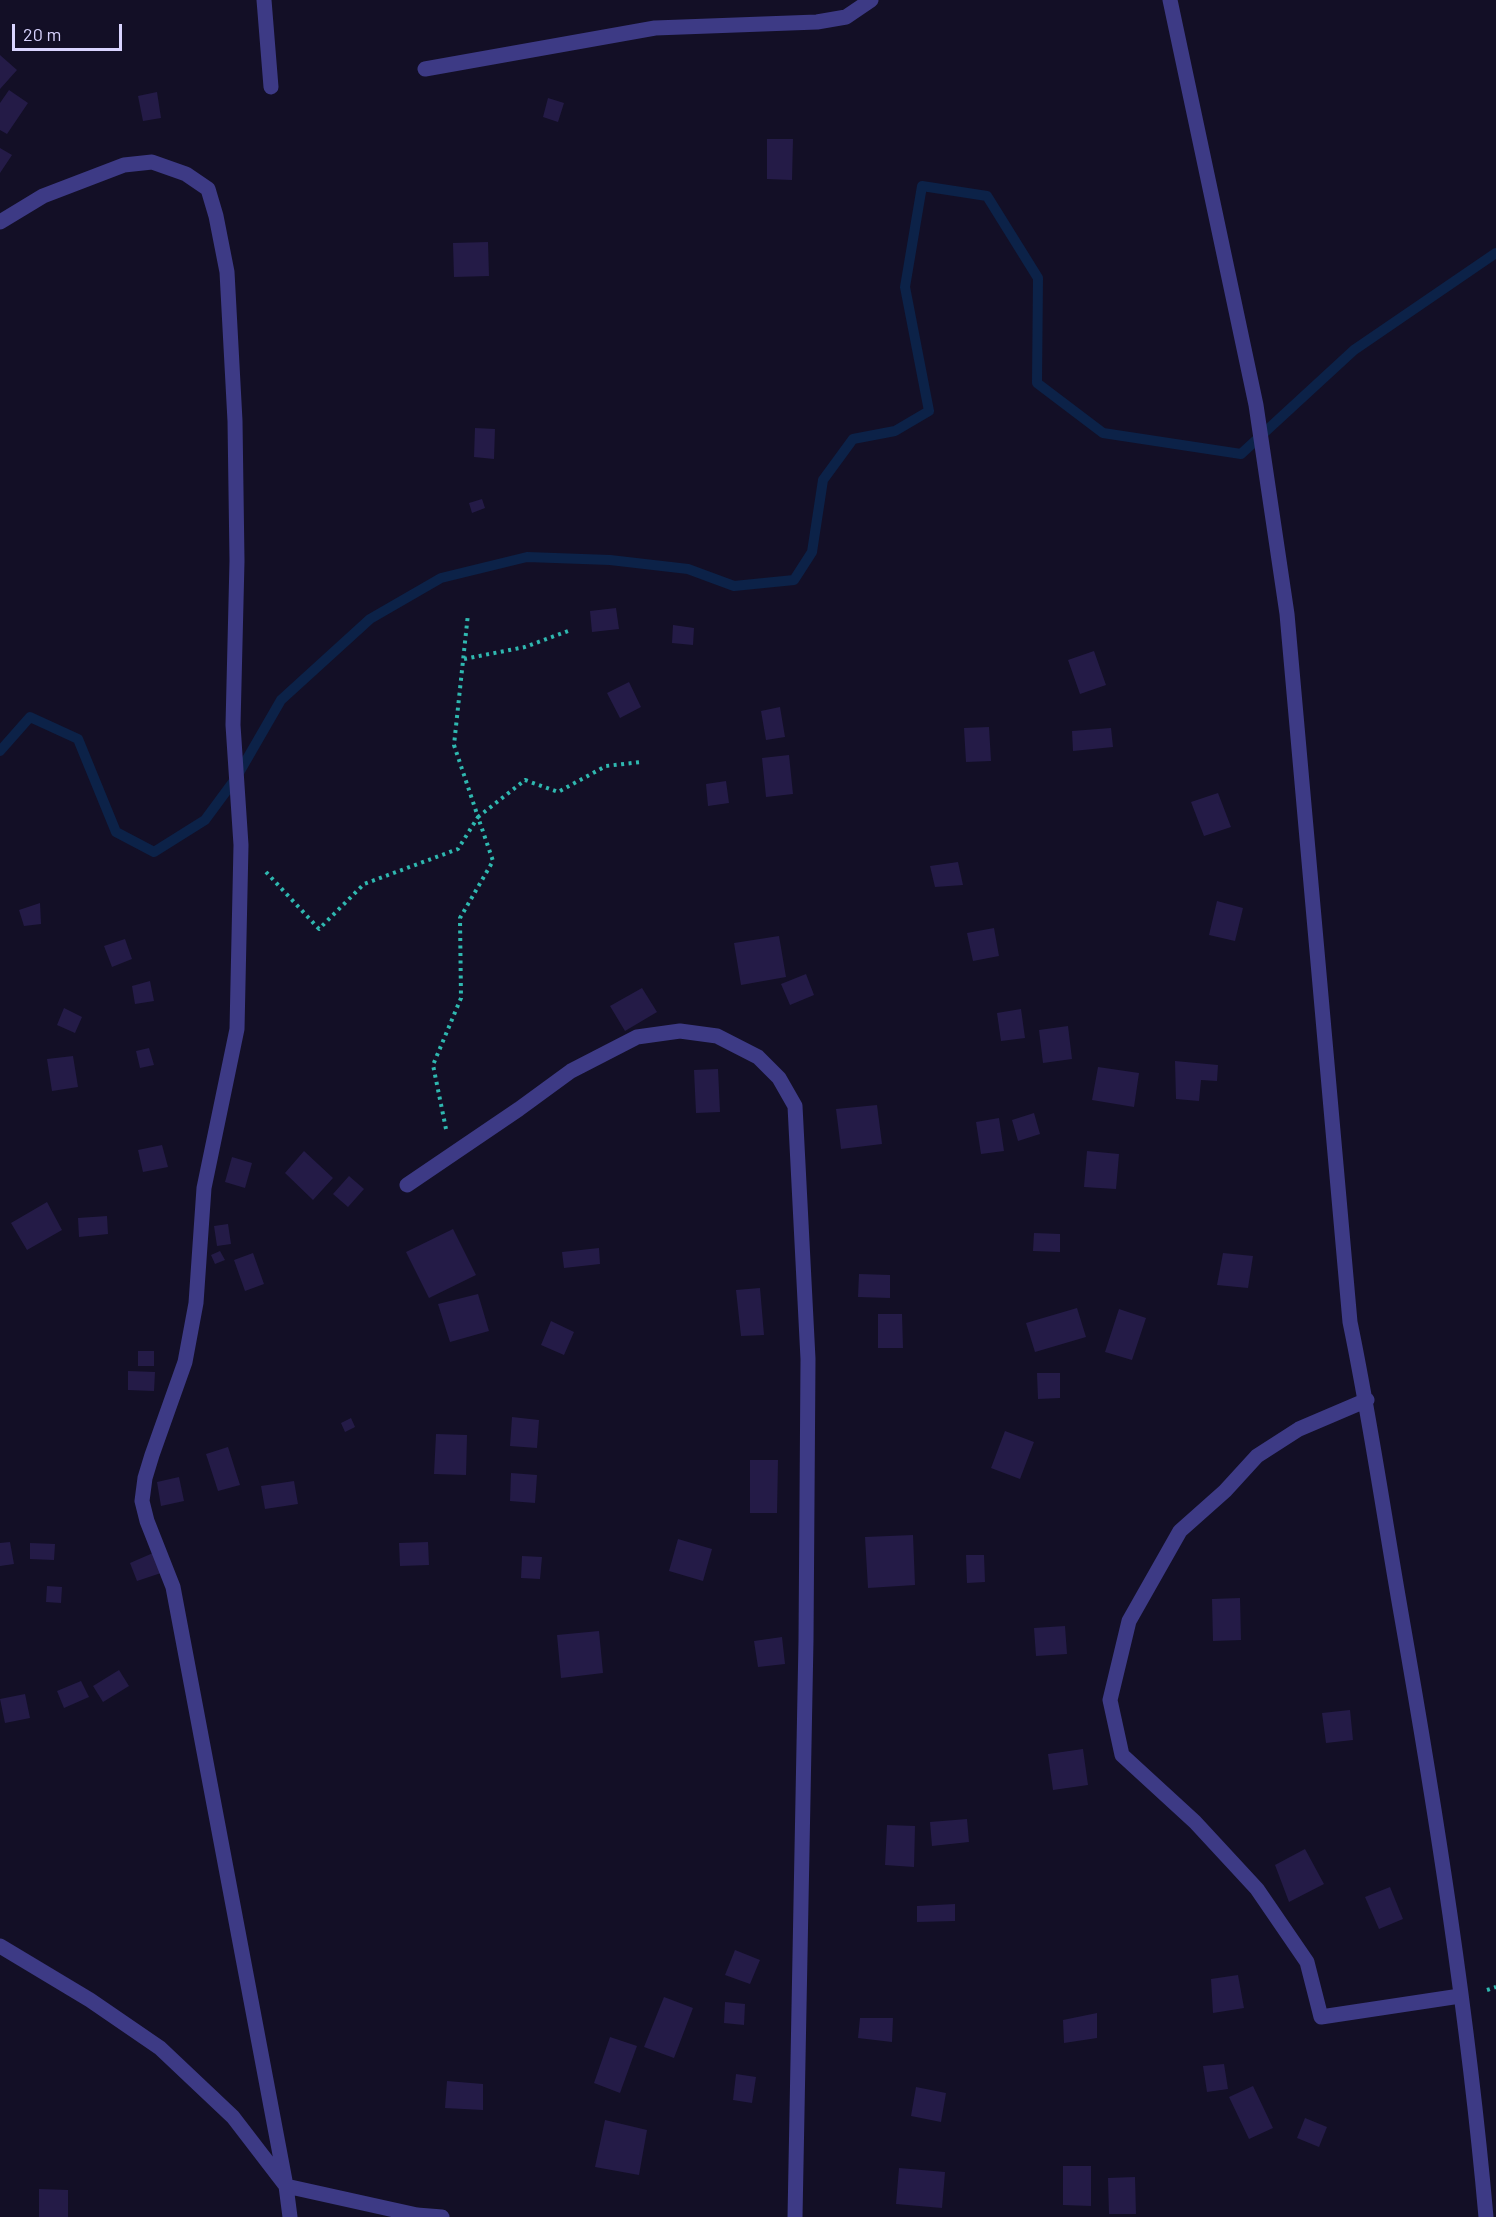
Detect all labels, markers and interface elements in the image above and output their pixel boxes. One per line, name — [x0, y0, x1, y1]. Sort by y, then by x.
scale bar — [15, 12, 124, 50]
text: 20 m — [23, 23, 61, 45]

